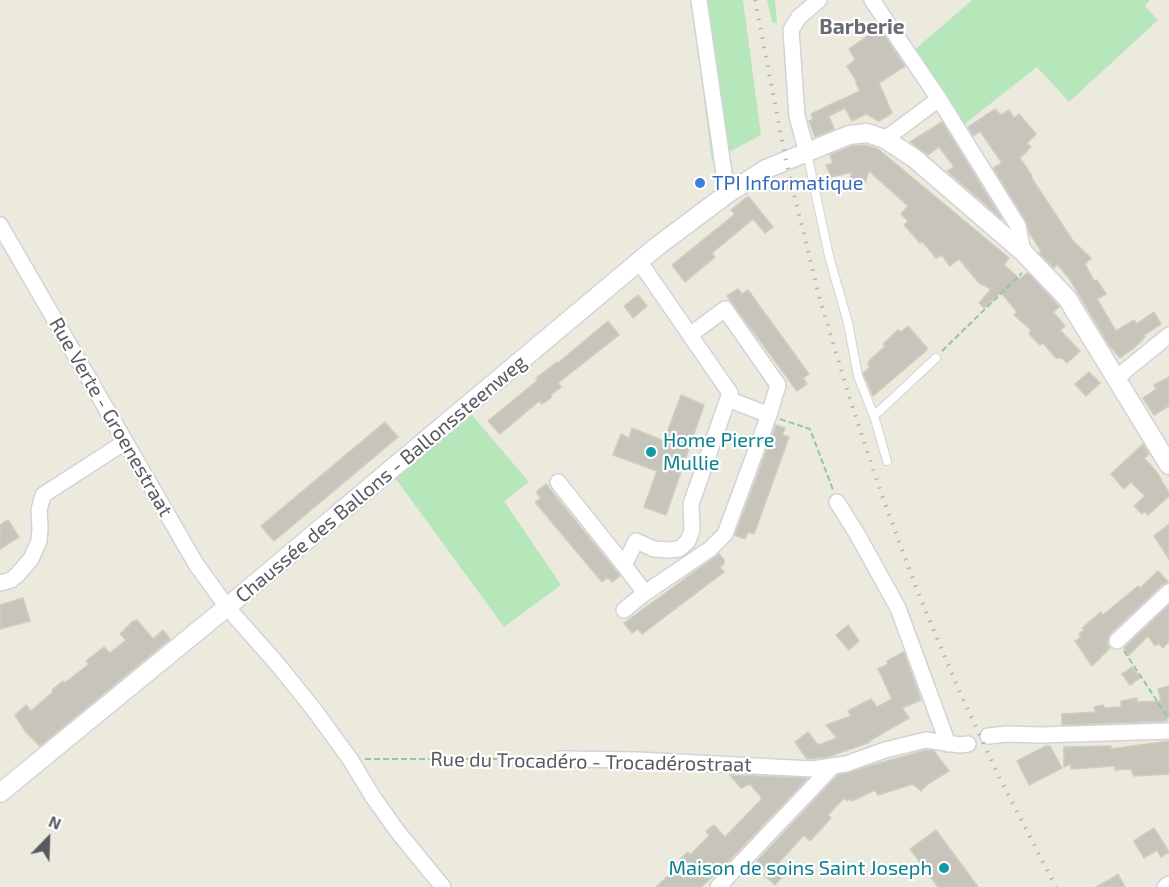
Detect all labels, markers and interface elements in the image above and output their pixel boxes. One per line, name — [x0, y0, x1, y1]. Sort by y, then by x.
district label: Barberie — [819, 14, 905, 40]
place label: TPI Informatique — [712, 171, 863, 195]
marker: TPI Informatique — [693, 176, 707, 190]
street label: Rue Verte - Groenestraat — [44, 313, 178, 521]
street label: Chaussée des Ballons - Ballonssteenweg — [231, 350, 531, 608]
place label: Home Pierre Mullie — [663, 428, 774, 475]
marker: Home Pierre Mullie — [644, 445, 658, 459]
street label: Rue du Trocadéro - Trocadérostraat — [430, 747, 752, 777]
north arrow — [18, 809, 78, 869]
text: N — [46, 811, 64, 833]
place label: Maison de soins Saint Joseph — [668, 856, 932, 880]
marker: Maison de soins Saint Joseph — [937, 861, 951, 875]

